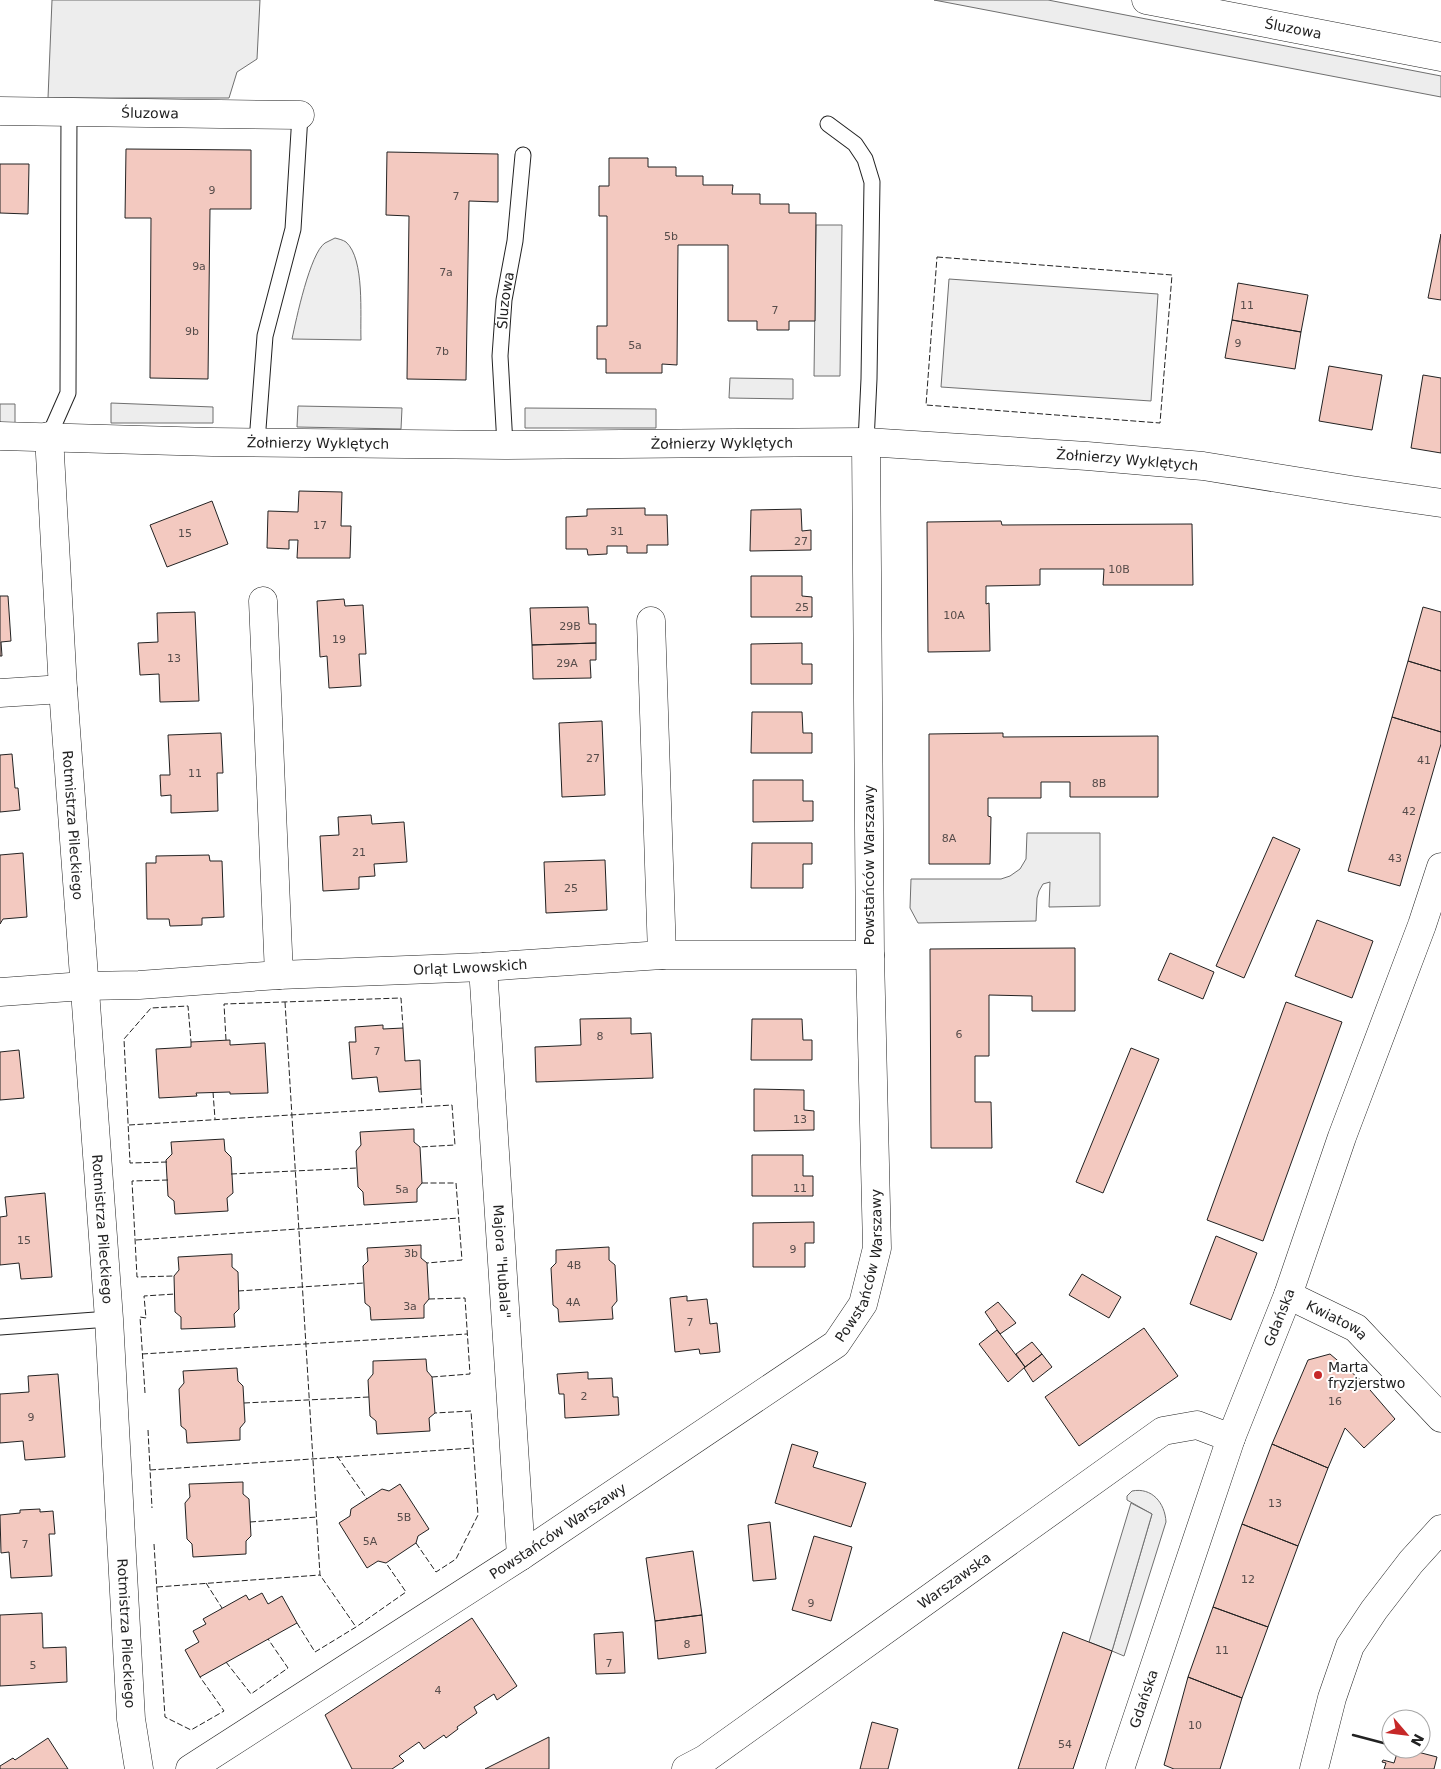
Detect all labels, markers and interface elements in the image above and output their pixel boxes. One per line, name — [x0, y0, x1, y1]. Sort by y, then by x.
street label: Śluzowa — [1263, 14, 1323, 42]
street label: Śluzowa — [121, 104, 179, 121]
house number: 9 — [209, 184, 216, 197]
house number: 7 — [453, 190, 460, 203]
house number: 5b — [664, 230, 678, 243]
house number: 9a — [192, 260, 206, 273]
house number: 7a — [439, 266, 453, 279]
street label: Śluzowa — [493, 270, 517, 330]
house number: 11 — [1240, 299, 1254, 312]
house number: 7 — [772, 304, 779, 317]
house number: 9b — [185, 325, 199, 338]
house number: 9 — [1235, 337, 1242, 350]
house number: 5a — [628, 339, 642, 352]
house number: 7b — [435, 345, 449, 358]
street label: Żołnierzy Wyklętych — [247, 433, 389, 452]
street label: Żołnierzy Wyklętych — [651, 435, 793, 452]
street label: Żołnierzy Wyklętych — [1056, 445, 1199, 474]
house number: 17 — [313, 519, 327, 532]
house number: 31 — [610, 525, 624, 538]
house number: 15 — [178, 527, 192, 540]
house number: 27 — [794, 535, 808, 548]
house number: 10B — [1108, 563, 1130, 576]
house number: 25 — [795, 601, 809, 614]
house number: 10A — [943, 609, 965, 622]
house number: 29B — [559, 620, 581, 633]
house number: 19 — [332, 633, 346, 646]
house number: 13 — [167, 652, 181, 665]
house number: 29A — [556, 657, 578, 670]
street label: Rotmistrza Pileckiego — [60, 750, 86, 901]
house number: 27 — [586, 752, 600, 765]
house number: 41 — [1417, 754, 1431, 767]
house number: 11 — [188, 767, 202, 780]
house number: 8B — [1092, 777, 1106, 790]
street label: Powstańców Warszawy — [861, 785, 877, 945]
house number: 42 — [1402, 805, 1416, 818]
house number: 8A — [942, 832, 957, 845]
house number: 21 — [352, 846, 366, 859]
house number: 43 — [1388, 852, 1402, 865]
house number: 25 — [564, 882, 578, 895]
street label: Orląt Lwowskich — [413, 956, 528, 978]
house number: 6 — [956, 1028, 963, 1041]
house number: 8 — [597, 1030, 604, 1043]
house number: 7 — [374, 1045, 381, 1058]
house number: 13 — [793, 1113, 807, 1126]
street label: Rotmistrza Pileckiego — [89, 1154, 116, 1305]
house number: 11 — [793, 1182, 807, 1195]
house number: 5a — [395, 1183, 409, 1196]
street label: Powstańców Warszawy — [832, 1189, 885, 1345]
street label: Majora "Hubala" — [490, 1204, 514, 1319]
house number: 15 — [17, 1234, 31, 1247]
house number: 9 — [790, 1243, 797, 1256]
house number: 3b — [404, 1247, 418, 1260]
house number: 4B — [567, 1259, 581, 1272]
street label: Gdańska — [1260, 1286, 1298, 1349]
house number: 4A — [566, 1296, 581, 1309]
street label: Kwiatowa — [1304, 1297, 1371, 1343]
house number: 3a — [403, 1300, 417, 1313]
house number: 7 — [687, 1316, 694, 1329]
place label: Marta fryzjerstwo — [1328, 1359, 1405, 1391]
marker: Marta fryzjerstwo — [1312, 1369, 1324, 1381]
house number: 2 — [581, 1390, 588, 1403]
house number: 16 — [1328, 1395, 1342, 1408]
house number: 9 — [28, 1411, 35, 1424]
street label: Powstańców Warszawy — [486, 1480, 629, 1582]
house number: 13 — [1268, 1497, 1282, 1510]
house number: 5B — [397, 1511, 411, 1524]
house number: 5A — [363, 1535, 378, 1548]
house number: 7 — [22, 1538, 29, 1551]
street label: Warszawska — [915, 1549, 994, 1612]
street label: Rotmistrza Pileckiego — [114, 1558, 138, 1709]
house number: 12 — [1241, 1573, 1255, 1586]
house number: 9 — [808, 1597, 815, 1610]
house number: 8 — [684, 1638, 691, 1651]
house number: 11 — [1215, 1644, 1229, 1657]
house number: 7 — [606, 1657, 613, 1670]
house number: 5 — [30, 1659, 37, 1672]
street label: Gdańska — [1126, 1667, 1161, 1730]
house number: 4 — [435, 1684, 442, 1697]
north arrow — [1381, 1709, 1431, 1759]
house number: 10 — [1188, 1719, 1202, 1732]
text: N — [1408, 1731, 1427, 1749]
house number: 54 — [1058, 1738, 1072, 1751]

